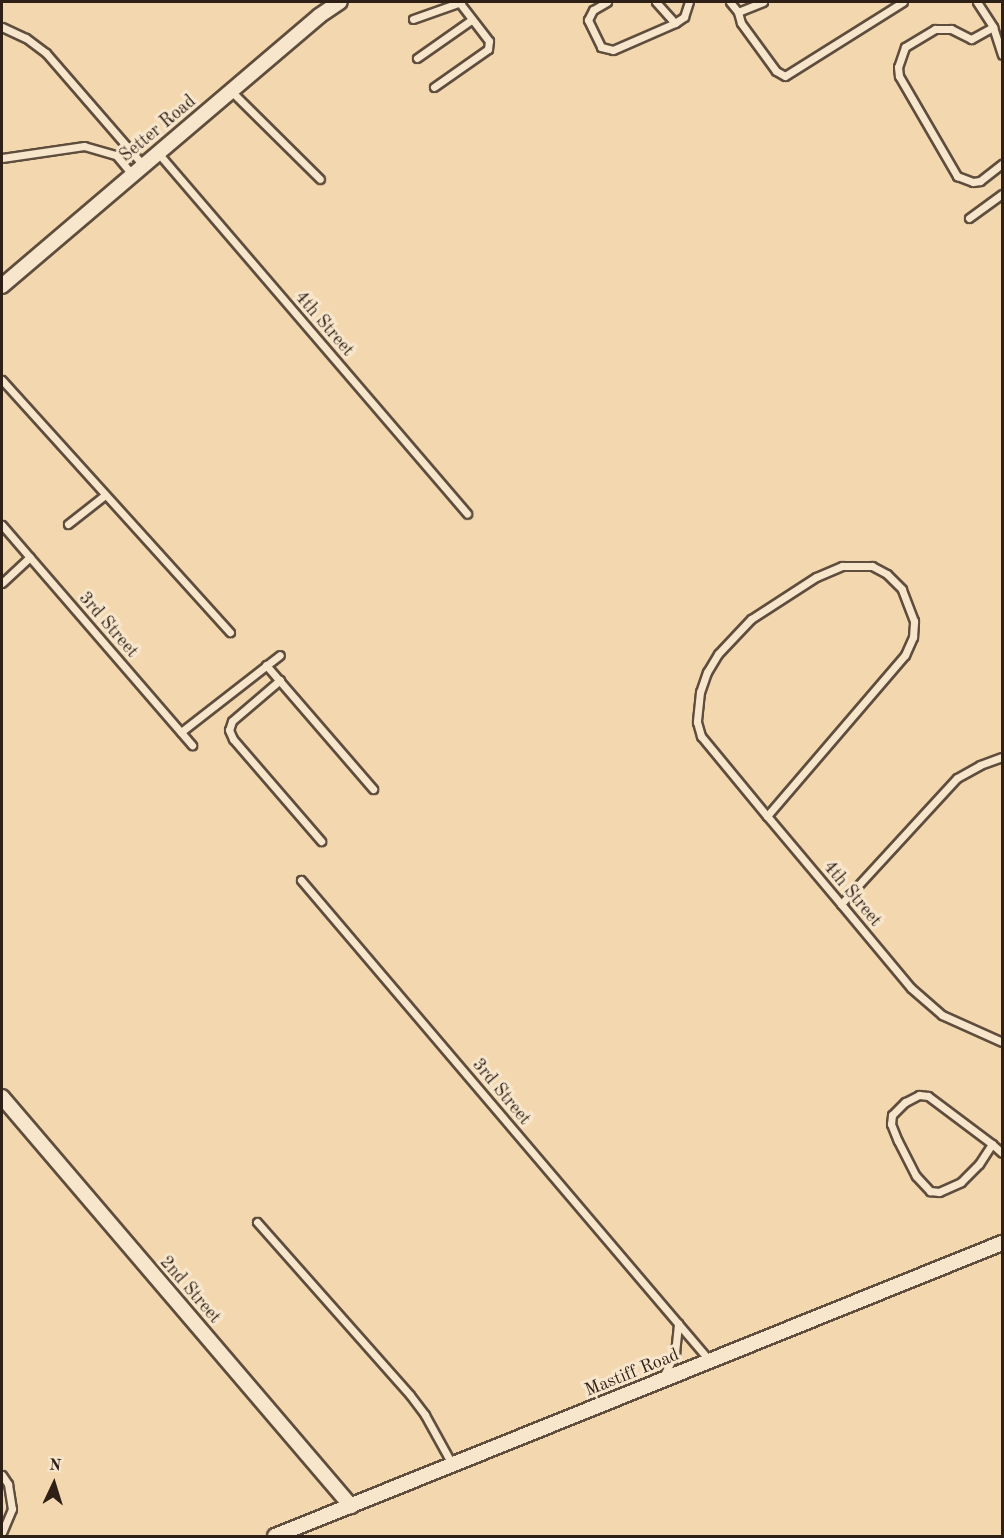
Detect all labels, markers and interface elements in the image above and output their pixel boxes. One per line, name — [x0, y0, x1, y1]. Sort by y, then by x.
street label: Setter Road — [115, 91, 201, 167]
street label: 4th Street — [290, 287, 358, 361]
street label: 3rd Street — [74, 588, 142, 662]
street label: 4th Street — [818, 857, 886, 931]
street label: 3rd Street — [467, 1054, 535, 1130]
street label: 2nd Street — [155, 1252, 225, 1328]
street label: Mastiff Road — [582, 1344, 682, 1402]
north arrow — [24, 1454, 84, 1514]
text: N — [49, 1458, 62, 1474]

